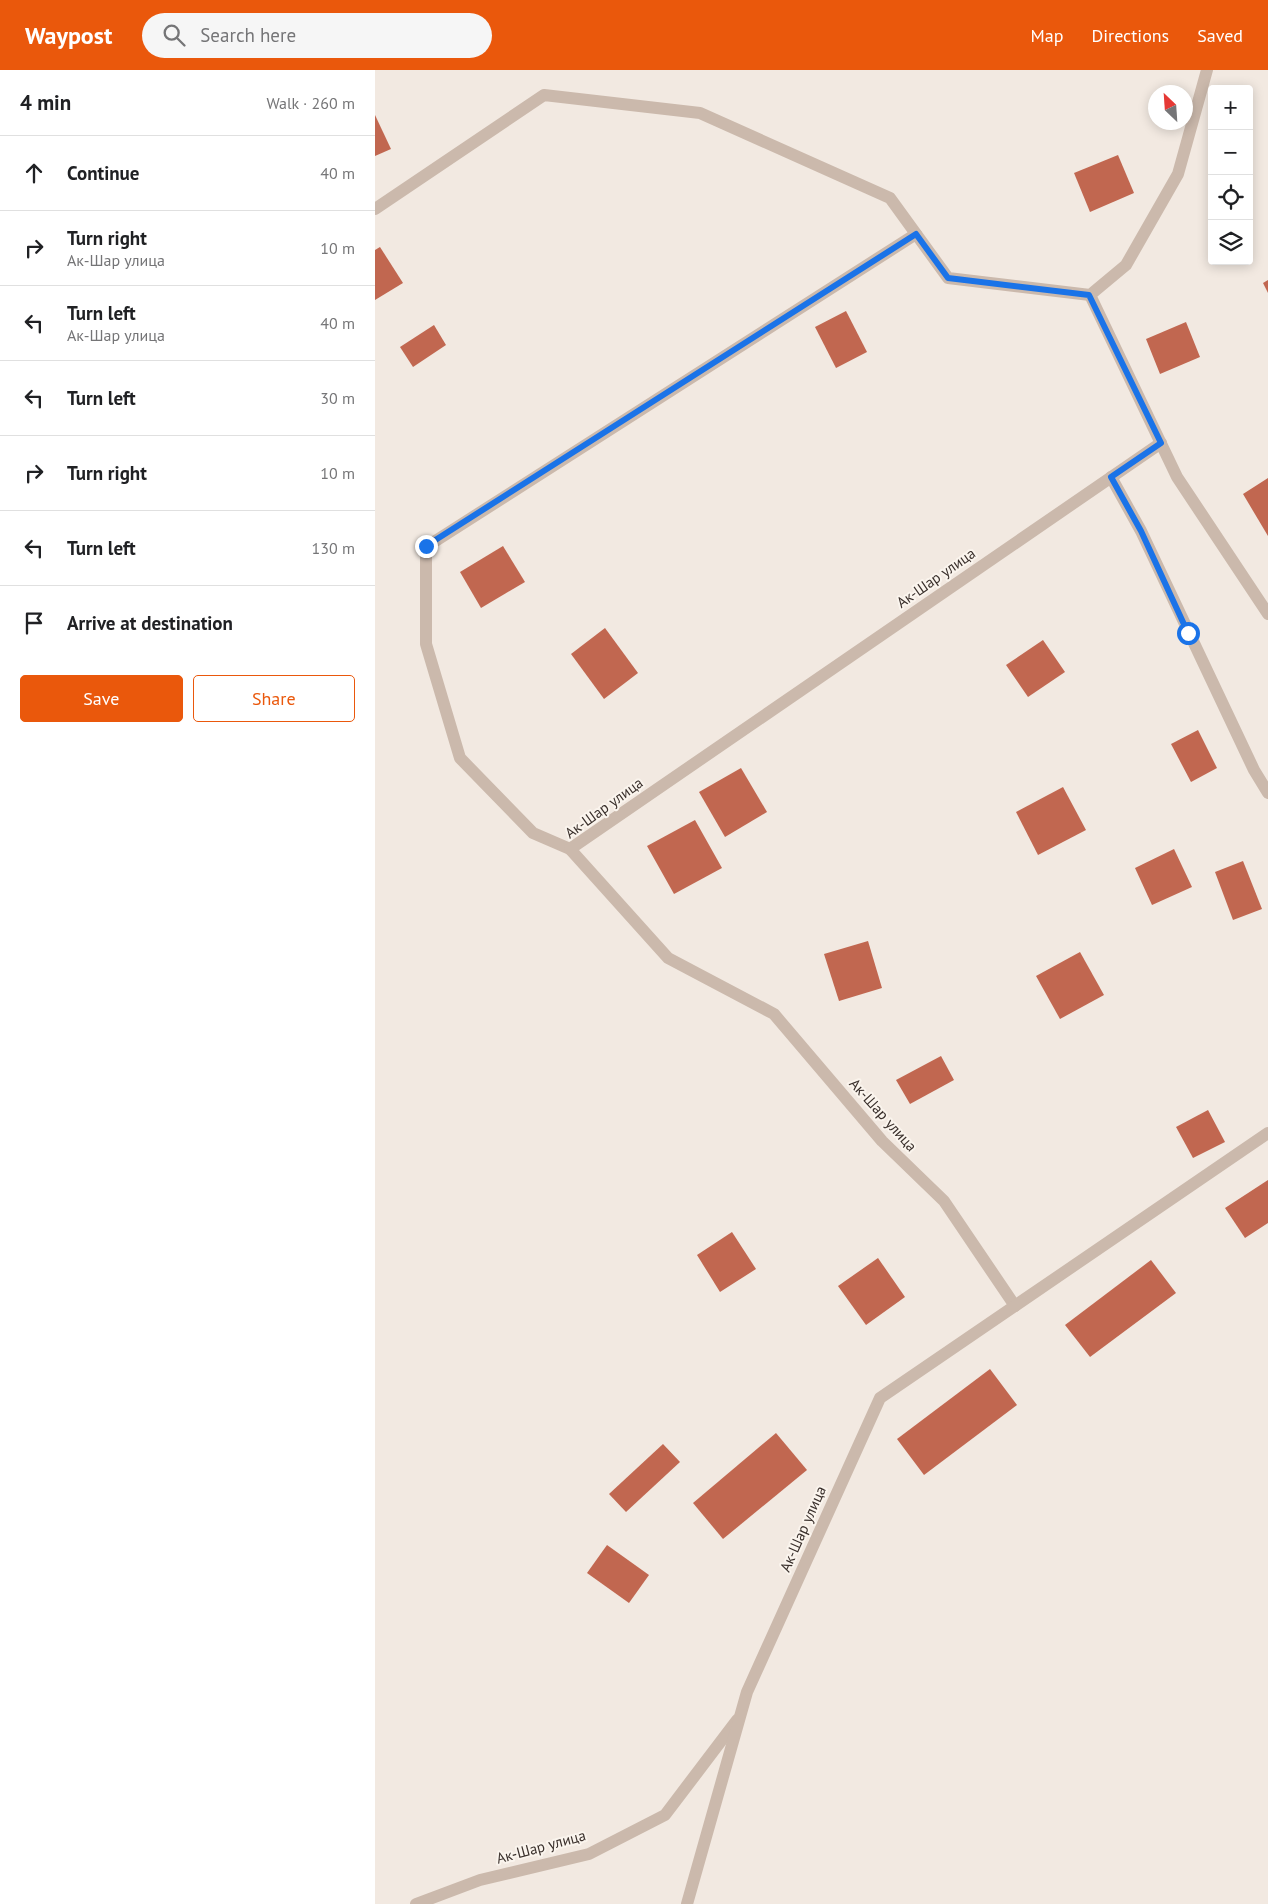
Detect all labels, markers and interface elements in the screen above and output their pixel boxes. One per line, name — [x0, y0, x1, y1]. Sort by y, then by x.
search box — [142, 13, 492, 58]
text: Waypost — [25, 20, 112, 51]
icon: search — [160, 21, 188, 49]
text: Search here — [200, 23, 296, 47]
text: Map — [1031, 24, 1063, 47]
text: Directions — [1091, 24, 1169, 47]
text: Saved — [1197, 24, 1243, 47]
north arrow — [1148, 85, 1193, 130]
map controls — [1208, 85, 1253, 265]
button: + — [1208, 85, 1253, 130]
text: 4 min — [20, 89, 71, 116]
text: Walk · 260 m — [266, 93, 355, 113]
button: − — [1208, 130, 1253, 175]
icon: ahead — [20, 159, 48, 187]
text: Continue — [67, 161, 139, 185]
text: 40 m — [320, 163, 355, 183]
button: locate — [1208, 175, 1253, 220]
button: layers — [1208, 220, 1253, 265]
text: Turn right — [67, 226, 147, 250]
icon: right — [20, 234, 48, 262]
text: 10 m — [320, 238, 355, 258]
text: Ак-Шар улица — [67, 250, 165, 270]
text: Turn left — [67, 301, 136, 325]
icon: left — [20, 309, 48, 337]
text: 40 m — [320, 313, 355, 333]
text: Ак-Шар улица — [67, 325, 165, 345]
icon: left — [20, 384, 48, 412]
text: Turn left — [67, 386, 136, 410]
text: 30 m — [320, 388, 355, 408]
icon: right — [20, 459, 48, 487]
text: Turn right — [67, 461, 147, 485]
text: 10 m — [320, 463, 355, 483]
icon: left — [20, 534, 48, 562]
route end — [415, 535, 438, 558]
text: Turn left — [67, 536, 136, 560]
text: 130 m — [312, 538, 355, 558]
street label: Ак-Шар улица — [893, 543, 979, 612]
icon: arrive — [20, 609, 48, 637]
text: Arrive at destination — [67, 611, 233, 635]
route start — [1177, 622, 1200, 645]
button: Save — [20, 675, 183, 722]
button: Share — [193, 675, 355, 722]
street label: Ак-Шар улица — [561, 773, 646, 842]
street label: Ак-Шар улица — [846, 1074, 921, 1155]
street label: Ак-Шар улица — [775, 1483, 830, 1575]
street label: Ак-Шар улица — [494, 1825, 588, 1868]

